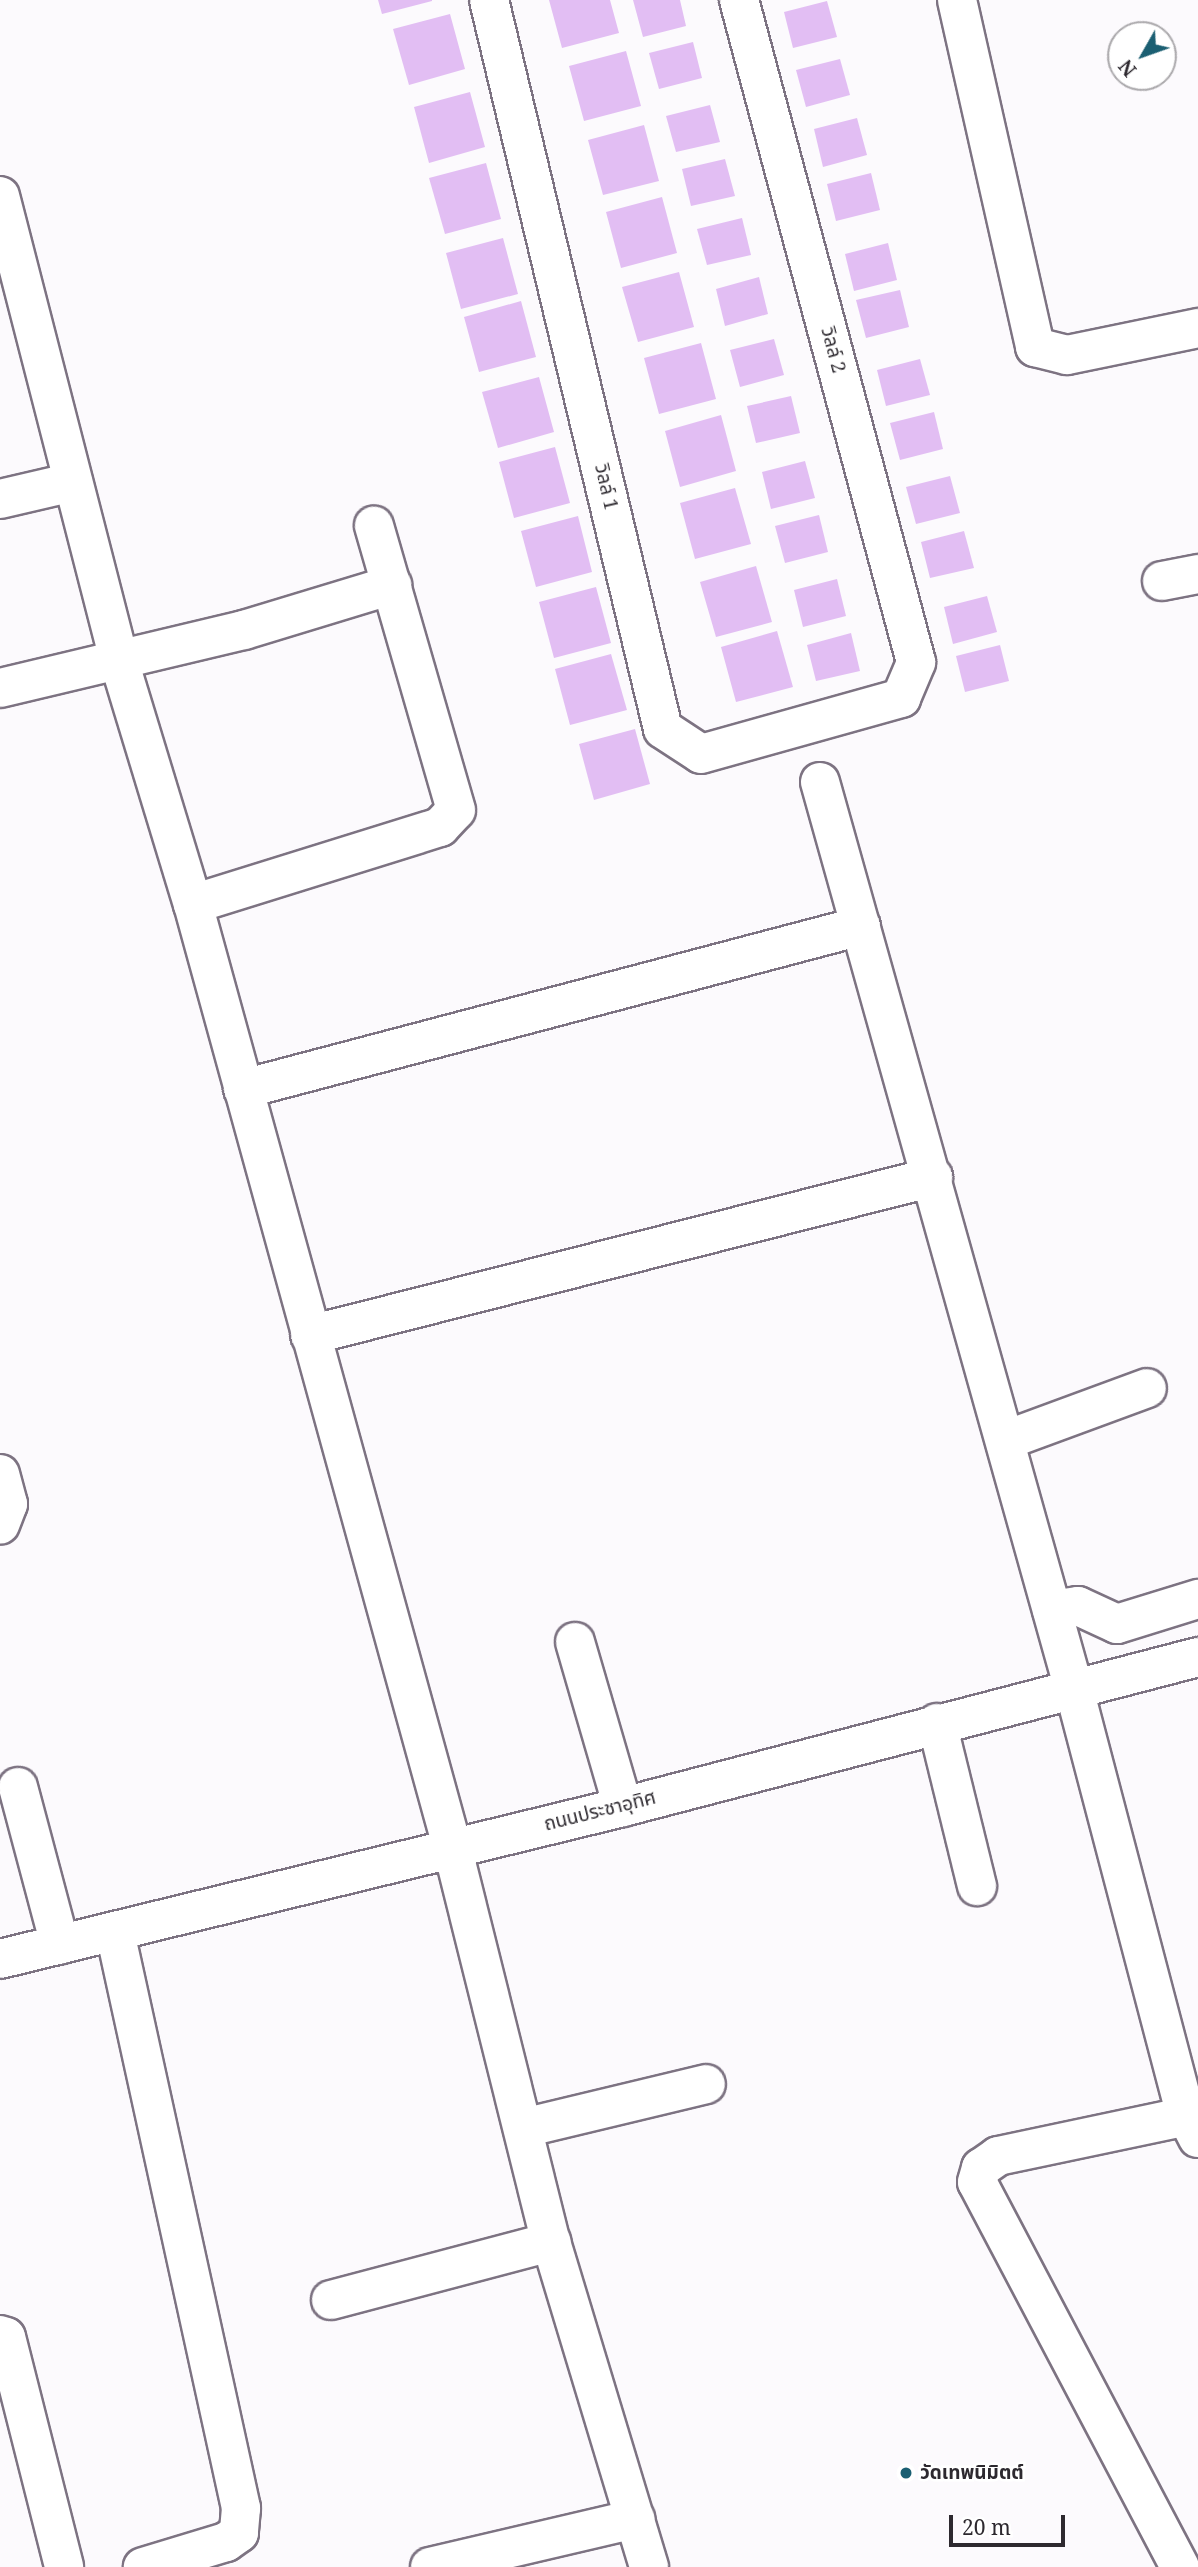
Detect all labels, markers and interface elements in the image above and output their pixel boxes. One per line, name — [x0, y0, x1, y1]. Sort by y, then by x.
north arrow — [1107, 21, 1177, 91]
text: N — [1113, 54, 1142, 82]
street label: วิลล์ 2 — [816, 325, 850, 375]
street label: วิลล์ 1 — [590, 462, 622, 512]
street label: ถนนประชาอุทิศ — [542, 1786, 658, 1836]
place label: วัดเทพนิมิตต์ — [920, 2462, 1024, 2484]
marker: วัดเทพนิมิตต์ — [898, 2465, 914, 2481]
scale bar — [953, 2500, 1068, 2544]
text: 20 m — [962, 2513, 1011, 2541]

